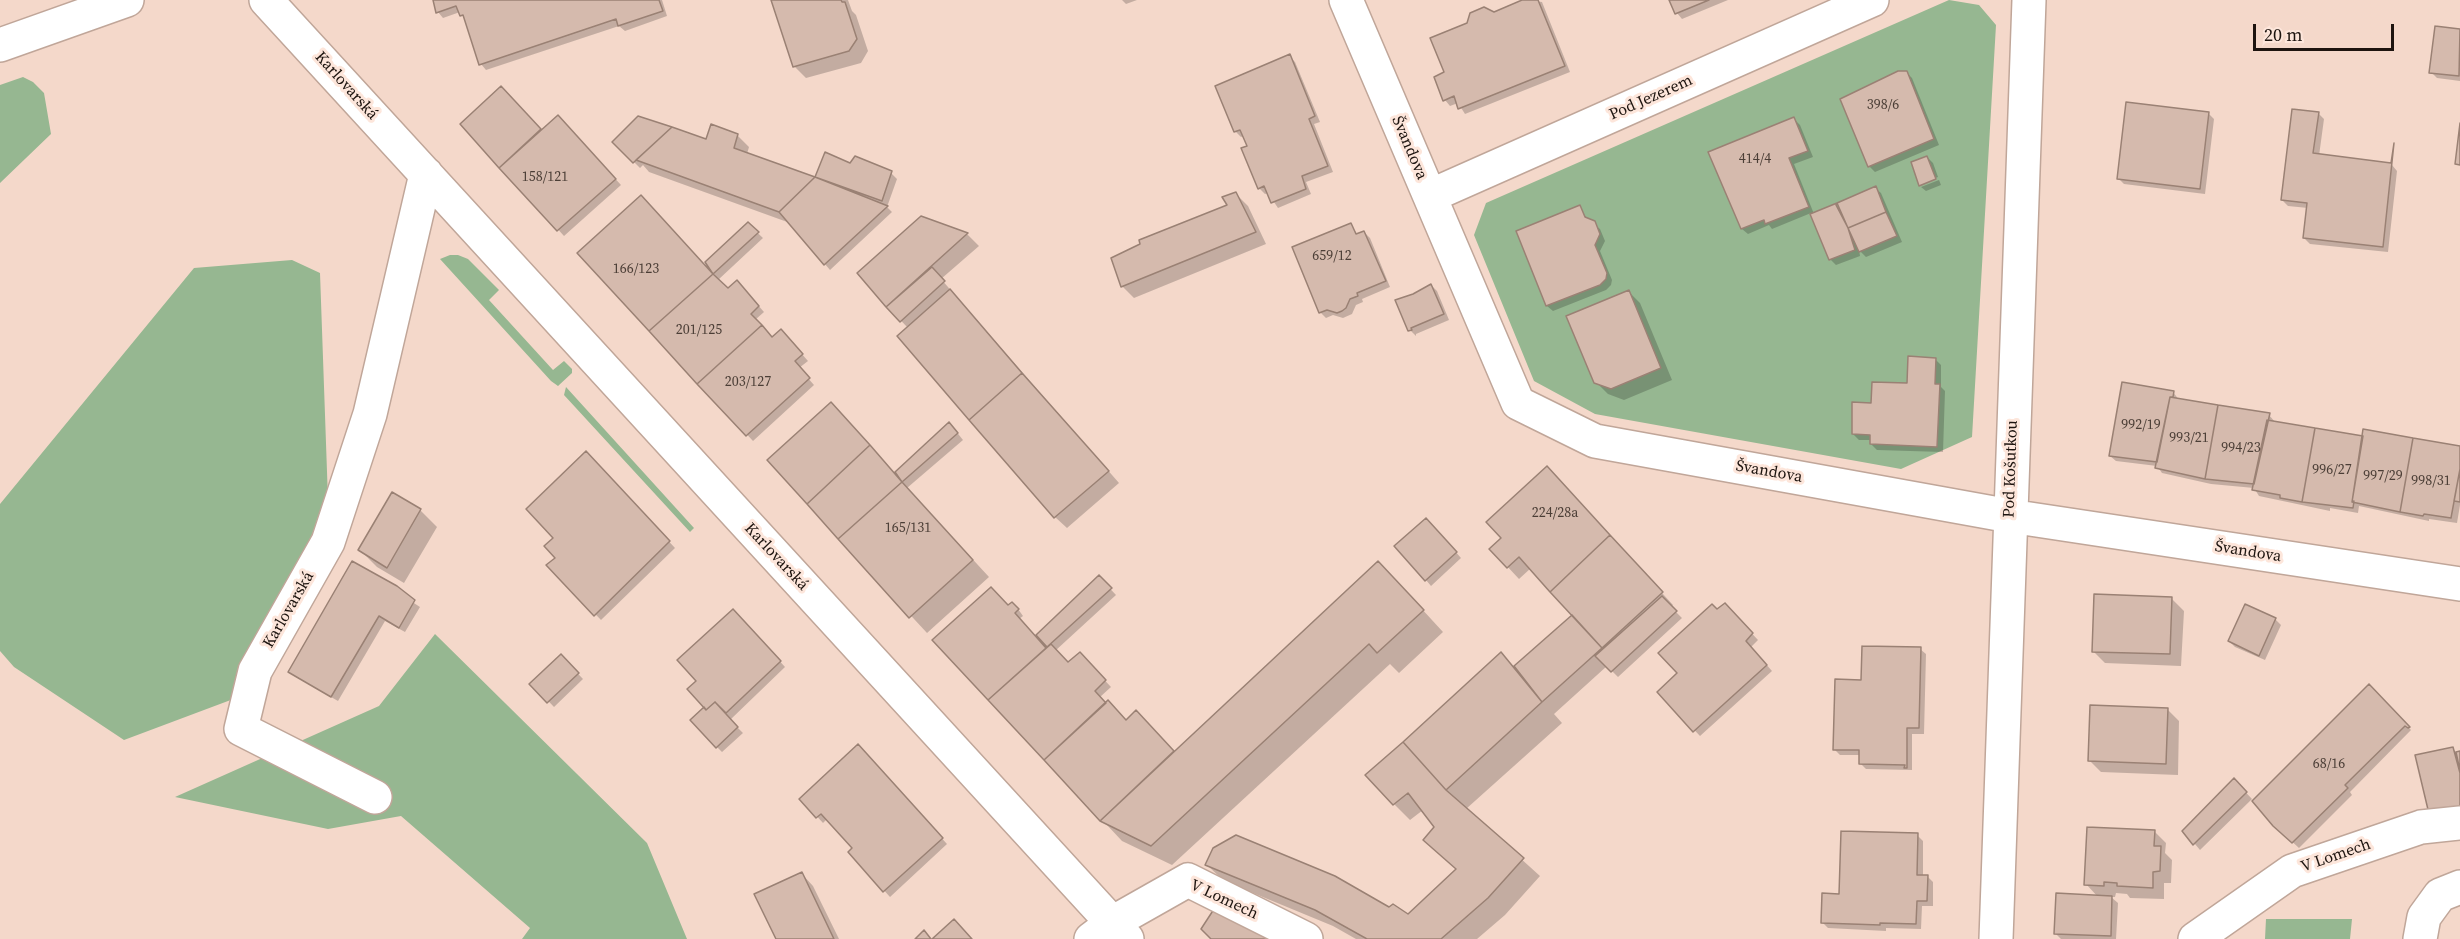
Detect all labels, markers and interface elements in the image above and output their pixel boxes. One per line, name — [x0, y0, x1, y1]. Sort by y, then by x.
scale bar — [2256, 12, 2397, 50]
text: 20 m — [2264, 22, 2302, 47]
street label: Karlovarská — [310, 48, 382, 124]
street label: Pod Jezerem — [1606, 71, 1696, 125]
house number: 398/6 — [1867, 97, 1899, 113]
street label: Švandova — [1387, 113, 1431, 183]
house number: 414/4 — [1739, 151, 1771, 167]
house number: 158/121 — [522, 169, 568, 185]
house number: 659/12 — [1312, 248, 1352, 264]
house number: 166/123 — [613, 261, 659, 277]
house number: 201/125 — [676, 322, 722, 338]
house number: 203/127 — [725, 374, 771, 390]
house number: 992/19 — [2121, 417, 2161, 433]
street label: Pod Košutkou — [2000, 420, 2022, 518]
house number: 993/21 — [2169, 430, 2209, 446]
house number: 994/23 — [2221, 440, 2261, 456]
street label: Švandova — [1734, 457, 1804, 487]
house number: 996/27 — [2312, 462, 2352, 478]
house number: 997/29 — [2363, 468, 2403, 484]
house number: 998/31 — [2411, 473, 2451, 489]
house number: 224/28a — [1532, 505, 1578, 521]
street label: Karlovarská — [740, 519, 812, 595]
house number: 165/131 — [885, 520, 931, 536]
street label: Švandova — [2213, 537, 2283, 567]
street label: Karlovarská — [259, 568, 319, 652]
house number: 68/16 — [2313, 756, 2345, 772]
street label: V Lomech — [2299, 835, 2373, 877]
street label: V Lomech — [1187, 876, 1261, 924]

